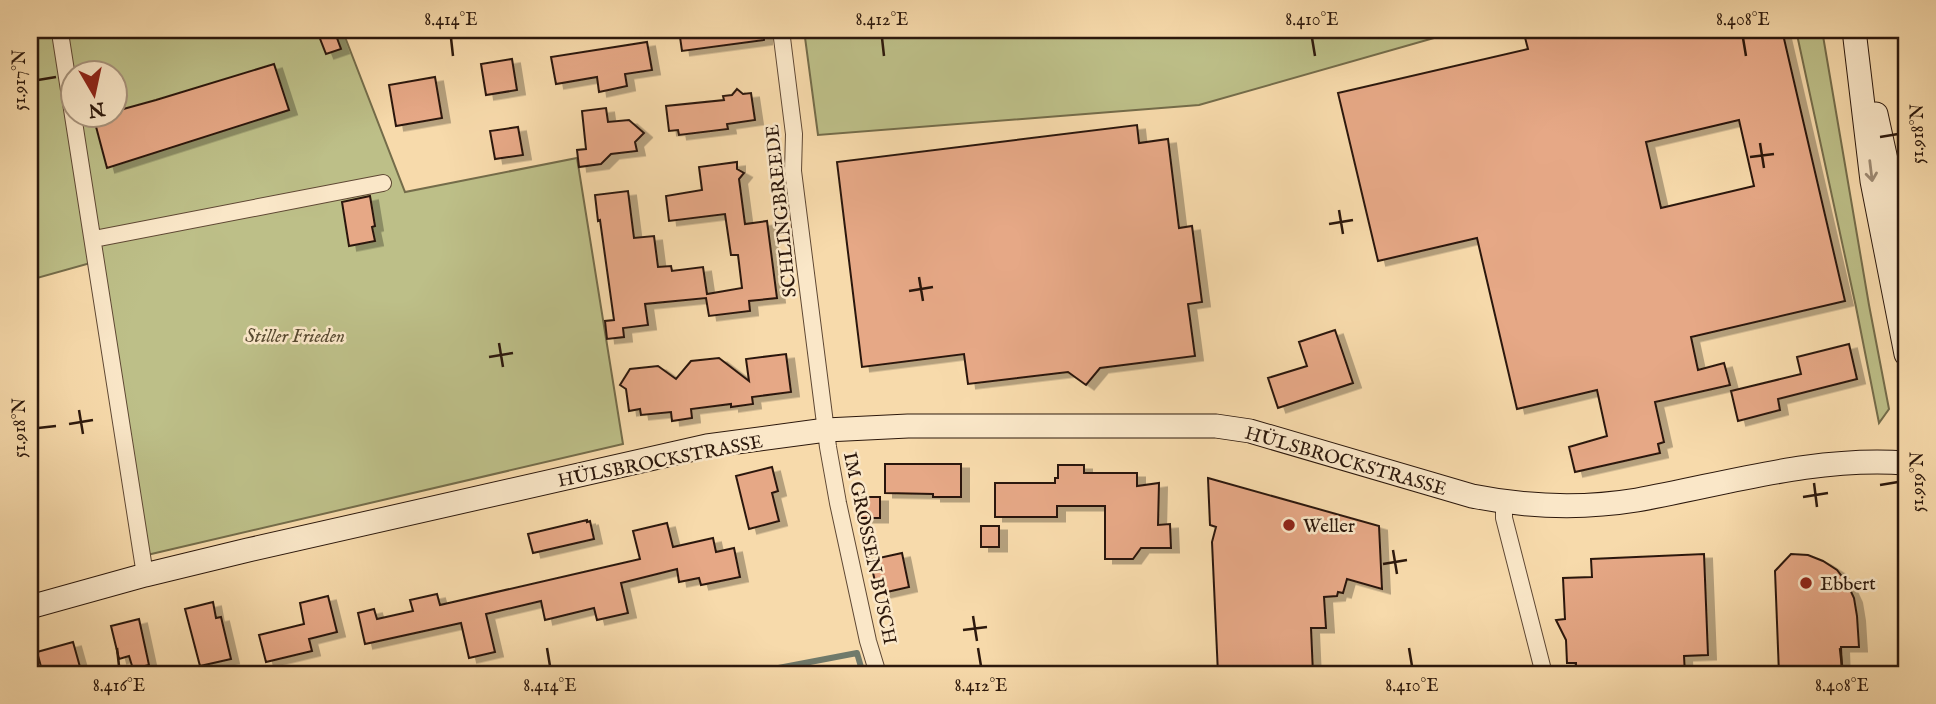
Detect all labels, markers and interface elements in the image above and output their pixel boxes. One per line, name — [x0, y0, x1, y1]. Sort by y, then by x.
text: 8.414°E — [424, 9, 478, 32]
text: 8.412°E — [855, 9, 909, 32]
text: 8.410°E — [1285, 9, 1339, 32]
text: 8.408°E — [1716, 9, 1770, 32]
text: 51.917°N — [9, 49, 32, 111]
north arrow — [60, 60, 130, 130]
text: N — [86, 96, 107, 122]
text: 51.918°N — [1907, 104, 1930, 164]
street label: SCHLINGBREEDE — [761, 123, 803, 298]
one-way arrow — [1864, 159, 1877, 181]
park label: Stiller Frieden — [245, 325, 345, 349]
text: 51.918°N — [9, 398, 32, 458]
street label: HÜLSBROCKSTRASSE — [1242, 422, 1449, 502]
street label: HÜLSBROCKSTRASSE — [556, 430, 765, 494]
street label: IM GROSSEN BUSCH — [837, 450, 901, 647]
text: 51.919°N — [1907, 451, 1930, 512]
place label: Weller — [1303, 515, 1355, 539]
marker: Weller — [1281, 517, 1297, 533]
place label: Ebbert — [1820, 573, 1876, 597]
marker: Ebbert — [1798, 575, 1814, 591]
text: 8.416°E — [93, 675, 145, 698]
text: 8.414°E — [523, 675, 577, 698]
text: 8.412°E — [954, 675, 1008, 698]
text: 8.410°E — [1385, 675, 1439, 698]
text: 8.408°E — [1815, 675, 1869, 698]

